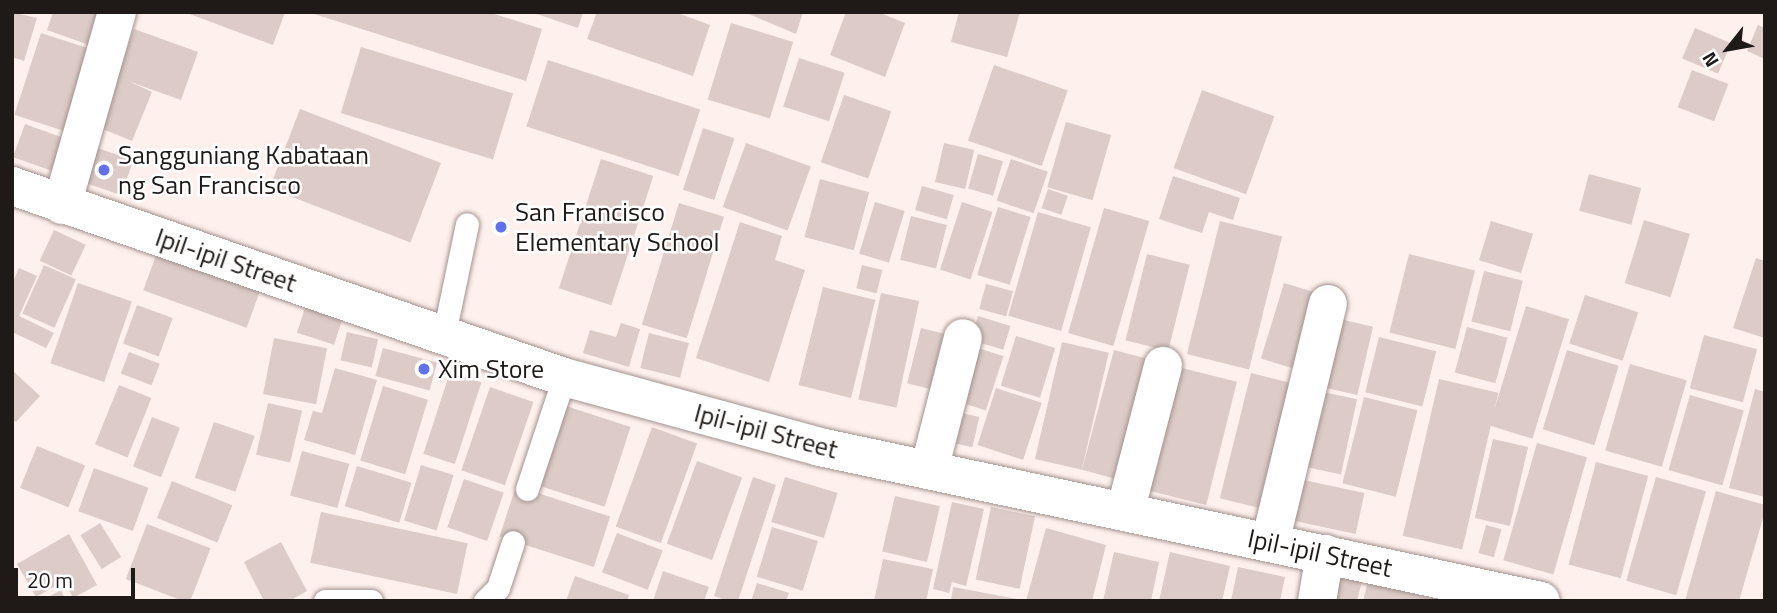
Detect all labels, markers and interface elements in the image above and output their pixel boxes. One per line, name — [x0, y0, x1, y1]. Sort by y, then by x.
north arrow — [1693, 14, 1763, 84]
text: N — [1694, 47, 1725, 73]
place label: Sangguniang Kabataan ng San Francisco — [118, 139, 369, 200]
marker: Sangguniang Kabataan ng San Francisco — [96, 162, 112, 178]
place label: San Francisco Elementary School — [515, 196, 720, 258]
marker: San Francisco Elementary School — [493, 219, 509, 235]
street label: Ipil-ipil Street — [151, 221, 301, 299]
place label: Xim Store — [438, 353, 544, 385]
marker: Xim Store — [416, 361, 432, 377]
street label: Ipil-ipil Street — [691, 397, 841, 465]
street label: Ipil-ipil Street — [1245, 522, 1395, 584]
scale bar — [18, 554, 138, 598]
text: 20 m — [27, 564, 73, 596]

